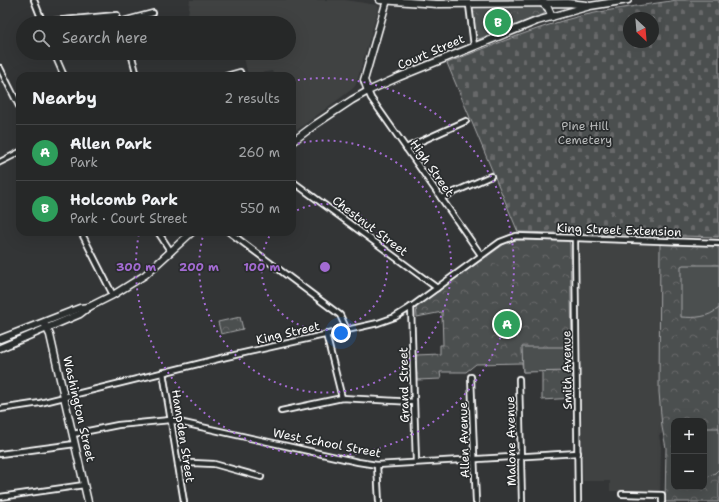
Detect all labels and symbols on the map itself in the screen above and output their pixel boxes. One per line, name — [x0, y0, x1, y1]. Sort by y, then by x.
pin: B — [485, 7, 511, 37]
north arrow — [623, 12, 659, 48]
street label: Court Street — [395, 31, 467, 73]
park label: Pine Hill Cemetery — [558, 118, 612, 148]
street label: High Street — [406, 136, 458, 200]
street label: Chestnut Street — [329, 192, 411, 260]
street label: King Street Extension — [556, 220, 682, 240]
text: 300 m — [116, 259, 156, 275]
text: 200 m — [179, 259, 219, 275]
text: 100 m — [244, 259, 281, 275]
centre of rings — [318, 260, 332, 274]
pin: A — [494, 309, 520, 339]
street label: King Street — [255, 318, 321, 348]
your location — [331, 323, 351, 343]
street label: Smith Avenue — [558, 330, 576, 410]
street label: Grand Street — [395, 347, 413, 423]
street label: Washington Street — [59, 355, 99, 463]
street label: Hampden Street — [168, 388, 198, 484]
street label: Malone Avenue — [502, 396, 520, 486]
street label: Allen Avenue — [455, 401, 473, 478]
street label: West School Street — [272, 425, 382, 461]

